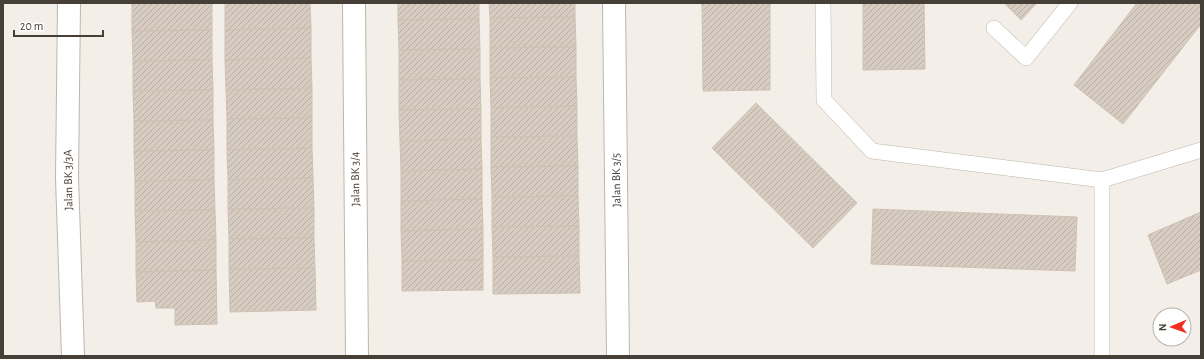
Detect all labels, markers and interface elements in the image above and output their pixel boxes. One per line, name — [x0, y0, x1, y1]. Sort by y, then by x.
scale bar — [14, 12, 103, 38]
text: 20 m — [20, 20, 43, 32]
street label: Jalan BK 3/3A — [61, 149, 75, 211]
street label: Jalan BK 3/4 — [349, 151, 361, 206]
street label: Jalan BK 3/5 — [610, 153, 622, 207]
north arrow — [1152, 307, 1192, 347]
text: N — [1157, 323, 1168, 331]

